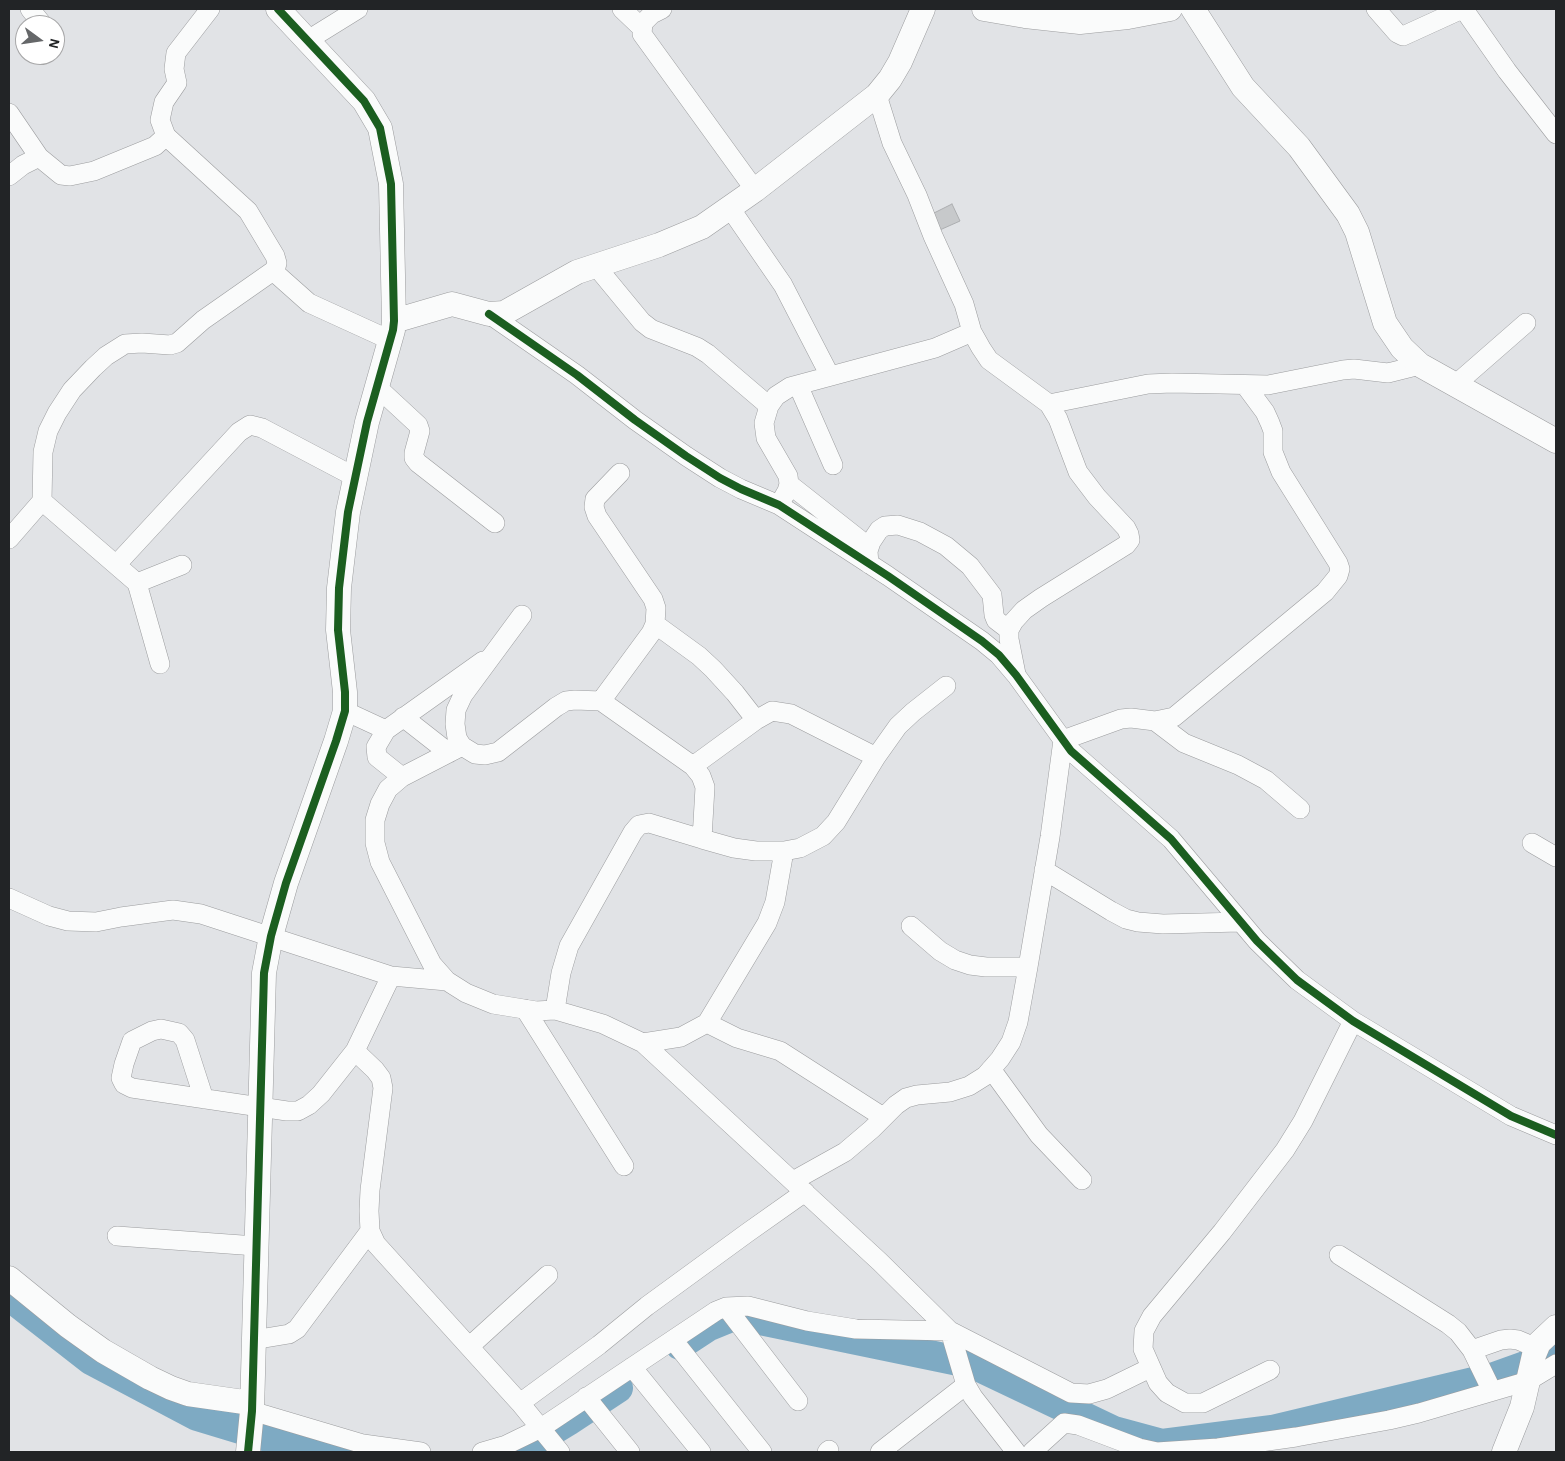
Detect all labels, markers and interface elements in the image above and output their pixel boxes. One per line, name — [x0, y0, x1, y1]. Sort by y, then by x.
north arrow — [15, 15, 65, 65]
text: N — [46, 37, 62, 50]

